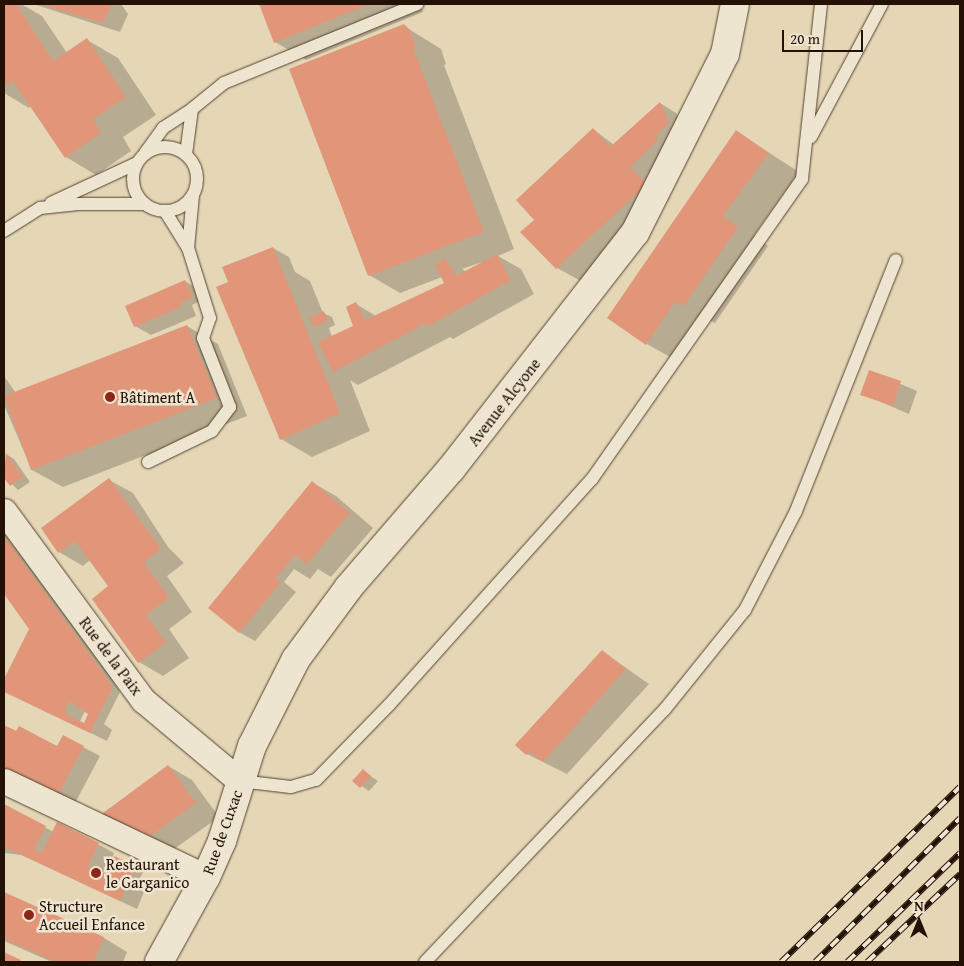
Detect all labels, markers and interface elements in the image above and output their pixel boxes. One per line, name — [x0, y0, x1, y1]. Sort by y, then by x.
scale bar — [784, 20, 865, 52]
text: 20 m — [790, 28, 820, 49]
street label: Avenue Alcyone — [464, 354, 544, 450]
place label: Bâtiment A — [120, 387, 195, 407]
marker: Bâtiment A — [104, 391, 116, 403]
street label: Rue de la Paix — [75, 613, 147, 699]
street label: Rue de Cuxac — [198, 787, 246, 877]
place label: Restaurant le Garganico — [106, 854, 189, 892]
marker: Restaurant le Garganico — [90, 867, 102, 879]
place label: Structure Accueil Enfance — [39, 896, 145, 934]
north arrow — [894, 896, 944, 946]
text: N — [914, 896, 924, 916]
marker: Structure Accueil Enfance — [23, 909, 35, 921]

